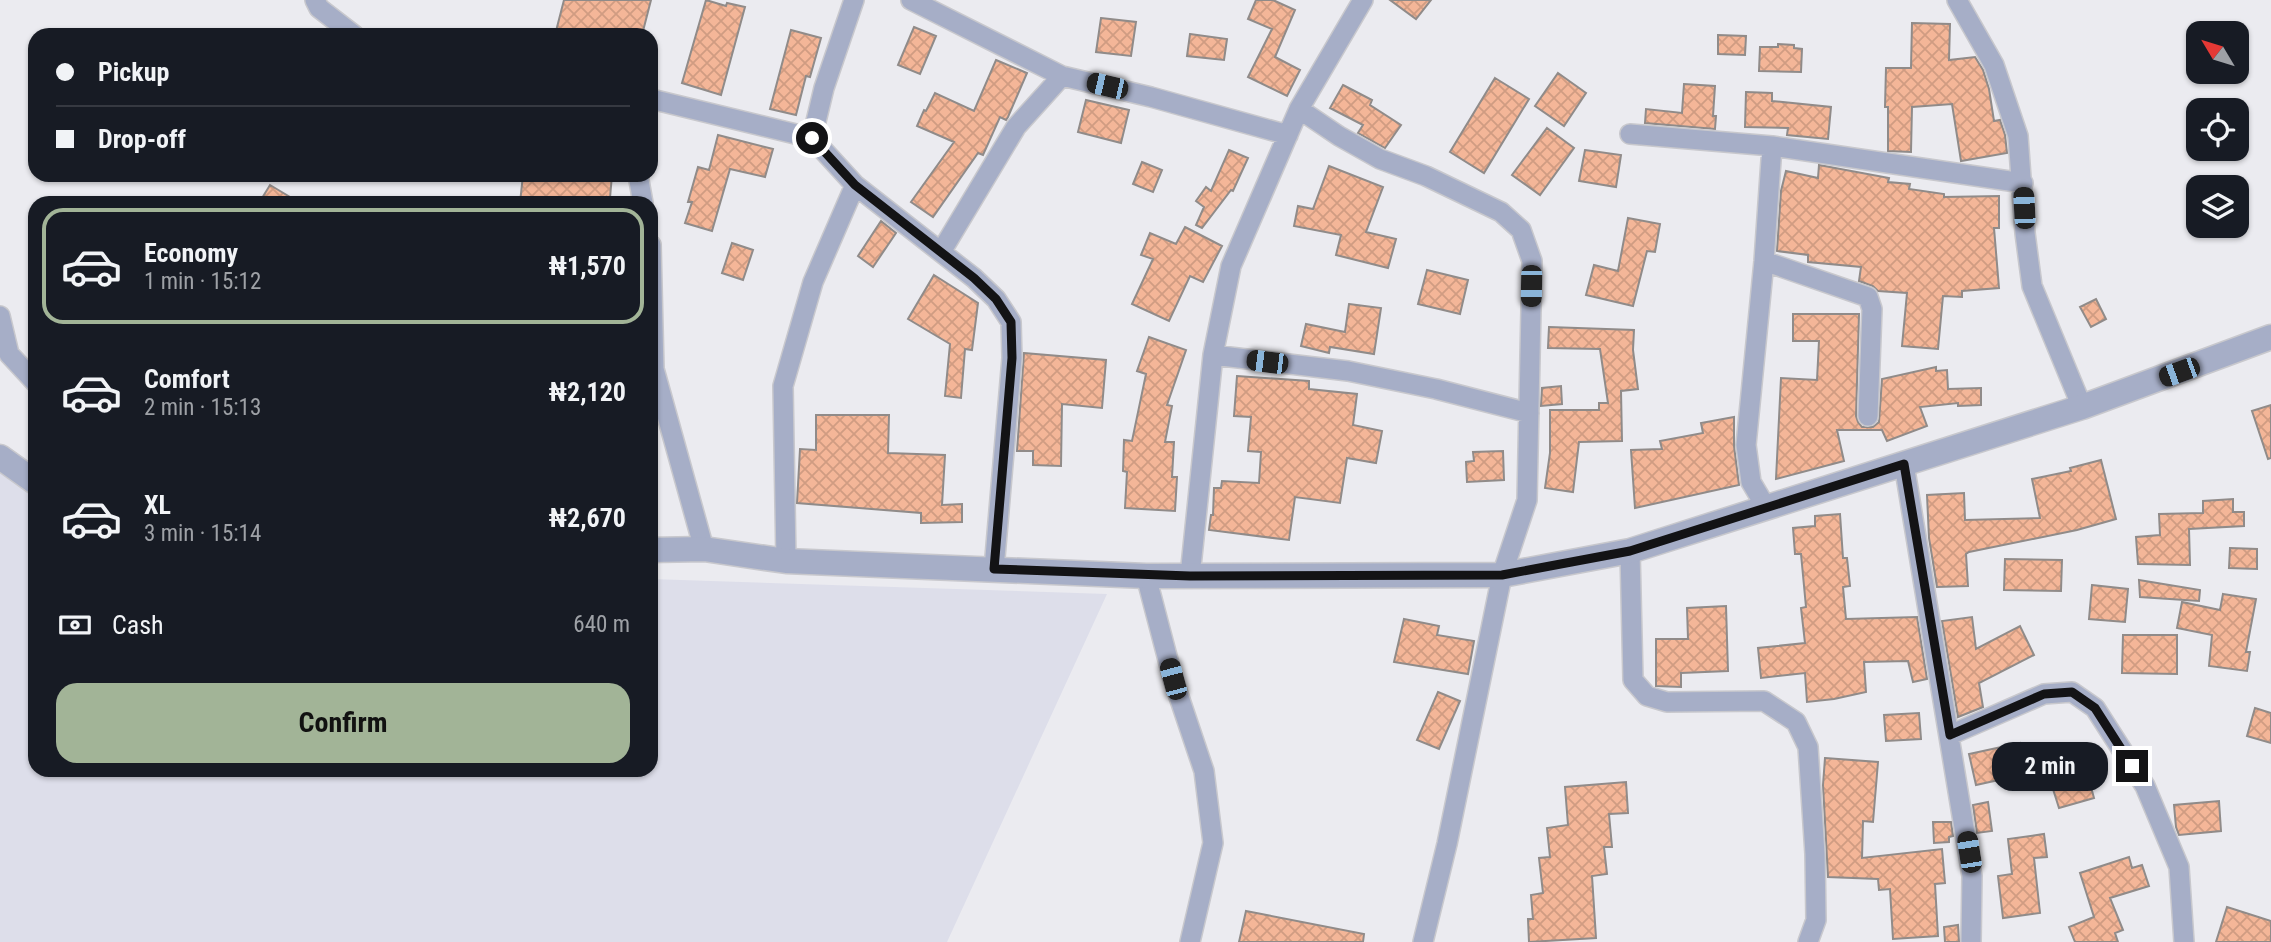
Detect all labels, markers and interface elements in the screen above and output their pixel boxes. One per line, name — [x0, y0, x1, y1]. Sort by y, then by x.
north arrow — [2186, 21, 2249, 84]
map controls — [2186, 21, 2249, 238]
text: Pickup — [98, 57, 169, 87]
car — [1085, 71, 1130, 101]
button: locate — [2186, 98, 2249, 161]
route start — [796, 122, 828, 154]
text: Drop-off — [98, 124, 186, 154]
button: layers — [2186, 175, 2249, 238]
car — [2013, 186, 2036, 230]
icon: car — [60, 235, 123, 298]
text: Economy — [144, 238, 238, 268]
text: ₦1,570 — [549, 251, 626, 281]
car — [1521, 265, 1542, 307]
text: 1 min · 15:12 — [144, 268, 261, 295]
car — [1245, 349, 1290, 375]
car — [2156, 355, 2203, 389]
icon: car — [60, 361, 123, 424]
text: Comfort — [144, 364, 230, 394]
text: ₦2,120 — [549, 377, 626, 407]
text: 2 min · 15:13 — [144, 394, 261, 421]
icon: car — [60, 487, 123, 550]
text: XL — [144, 490, 171, 520]
text: ₦2,670 — [549, 503, 626, 533]
text: 3 min · 15:14 — [144, 520, 261, 547]
icon: cash — [56, 606, 94, 644]
text: Cash — [112, 610, 164, 640]
text: 640 m — [573, 611, 630, 638]
car — [1158, 656, 1189, 702]
button: Confirm — [56, 683, 630, 763]
callout: 2 min — [1992, 742, 2108, 790]
route end — [2116, 750, 2148, 782]
text: 2 min — [2024, 753, 2076, 780]
car — [1956, 830, 1983, 874]

